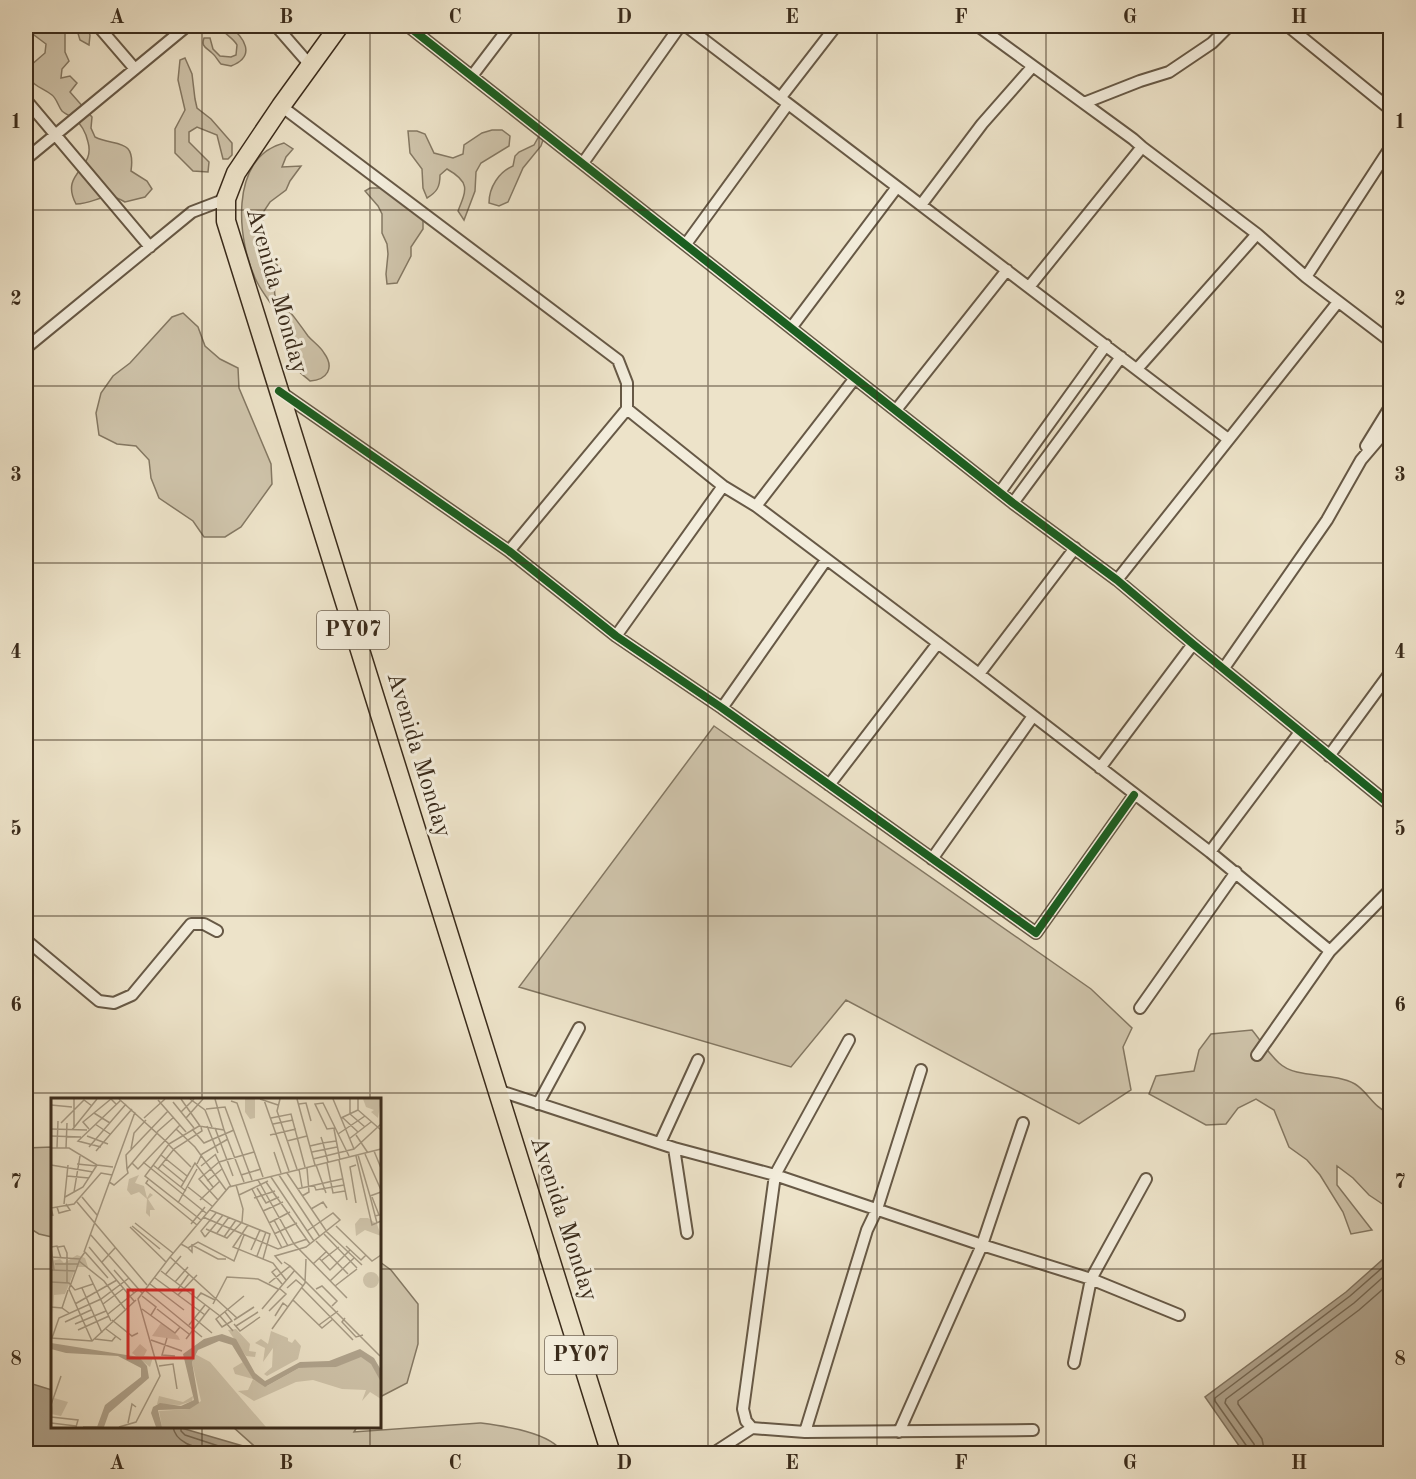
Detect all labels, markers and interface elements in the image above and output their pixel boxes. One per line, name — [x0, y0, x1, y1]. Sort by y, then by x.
text: A — [109, 8, 125, 28]
text: B — [279, 8, 293, 28]
text: C — [448, 8, 462, 28]
text: D — [616, 8, 632, 28]
text: E — [785, 8, 799, 28]
text: F — [954, 8, 968, 28]
text: G — [1123, 8, 1137, 28]
text: H — [1291, 8, 1307, 28]
text: 1 — [10, 113, 22, 133]
text: 1 — [1394, 113, 1406, 133]
street label: Avenida Monday — [241, 205, 311, 377]
text: 2 — [10, 290, 22, 310]
text: 2 — [1394, 290, 1406, 310]
text: 3 — [10, 466, 22, 486]
text: 3 — [1394, 466, 1406, 486]
road number: PY07 — [317, 611, 389, 649]
text: 4 — [10, 643, 22, 663]
text: 4 — [1394, 643, 1406, 663]
street label: Avenida Monday — [381, 669, 455, 841]
text: 5 — [10, 819, 22, 840]
text: 5 — [1394, 819, 1406, 840]
text: 6 — [10, 996, 22, 1016]
text: 6 — [1394, 996, 1406, 1016]
inset map — [51, 1098, 381, 1428]
street label: Avenida Monday — [525, 1134, 601, 1305]
text: 7 — [10, 1173, 22, 1193]
text: 7 — [1394, 1173, 1406, 1193]
road number: PY07 — [545, 1336, 617, 1374]
text: 8 — [10, 1350, 22, 1370]
text: 8 — [1394, 1350, 1406, 1370]
text: A — [109, 1454, 125, 1474]
text: B — [279, 1454, 293, 1474]
text: C — [448, 1454, 462, 1474]
text: D — [616, 1454, 632, 1474]
text: E — [785, 1454, 799, 1474]
text: F — [954, 1454, 968, 1474]
text: G — [1123, 1454, 1137, 1474]
text: H — [1291, 1454, 1307, 1474]

